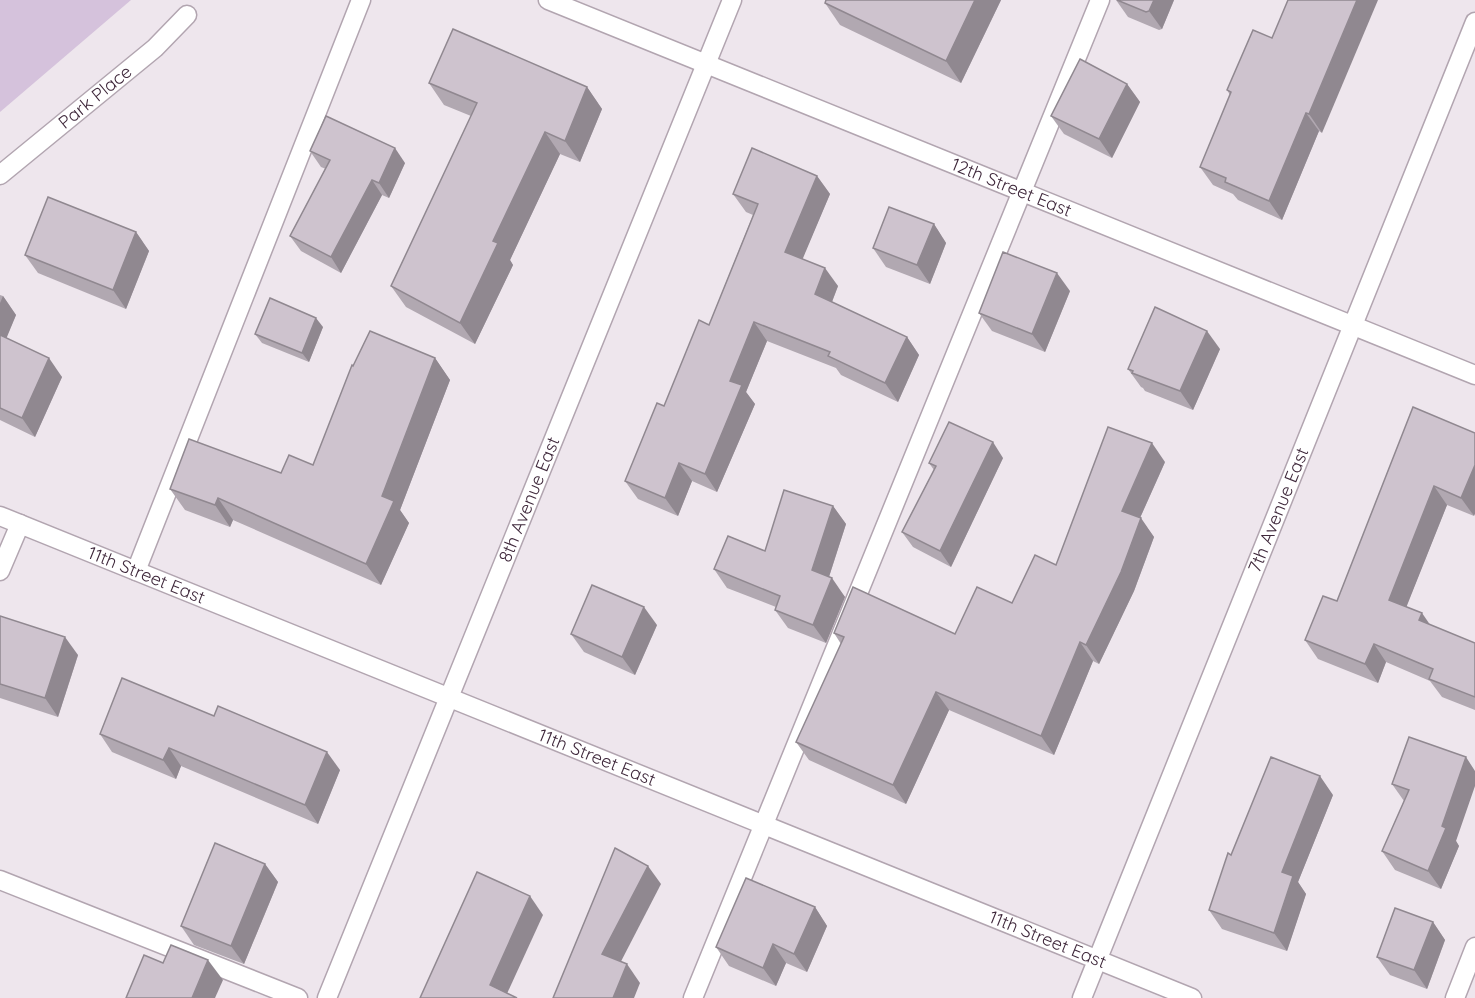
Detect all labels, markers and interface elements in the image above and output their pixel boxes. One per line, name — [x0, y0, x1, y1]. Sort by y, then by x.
street label: Park Place — [53, 60, 136, 134]
street label: 12th Street East — [948, 152, 1075, 222]
street label: 8th Avenue East — [493, 433, 565, 565]
street label: 7th Avenue East — [1243, 444, 1313, 576]
street label: 11th Street East — [85, 541, 209, 609]
street label: 11th Street East — [535, 723, 659, 791]
street label: 11th Street East — [986, 905, 1110, 973]

